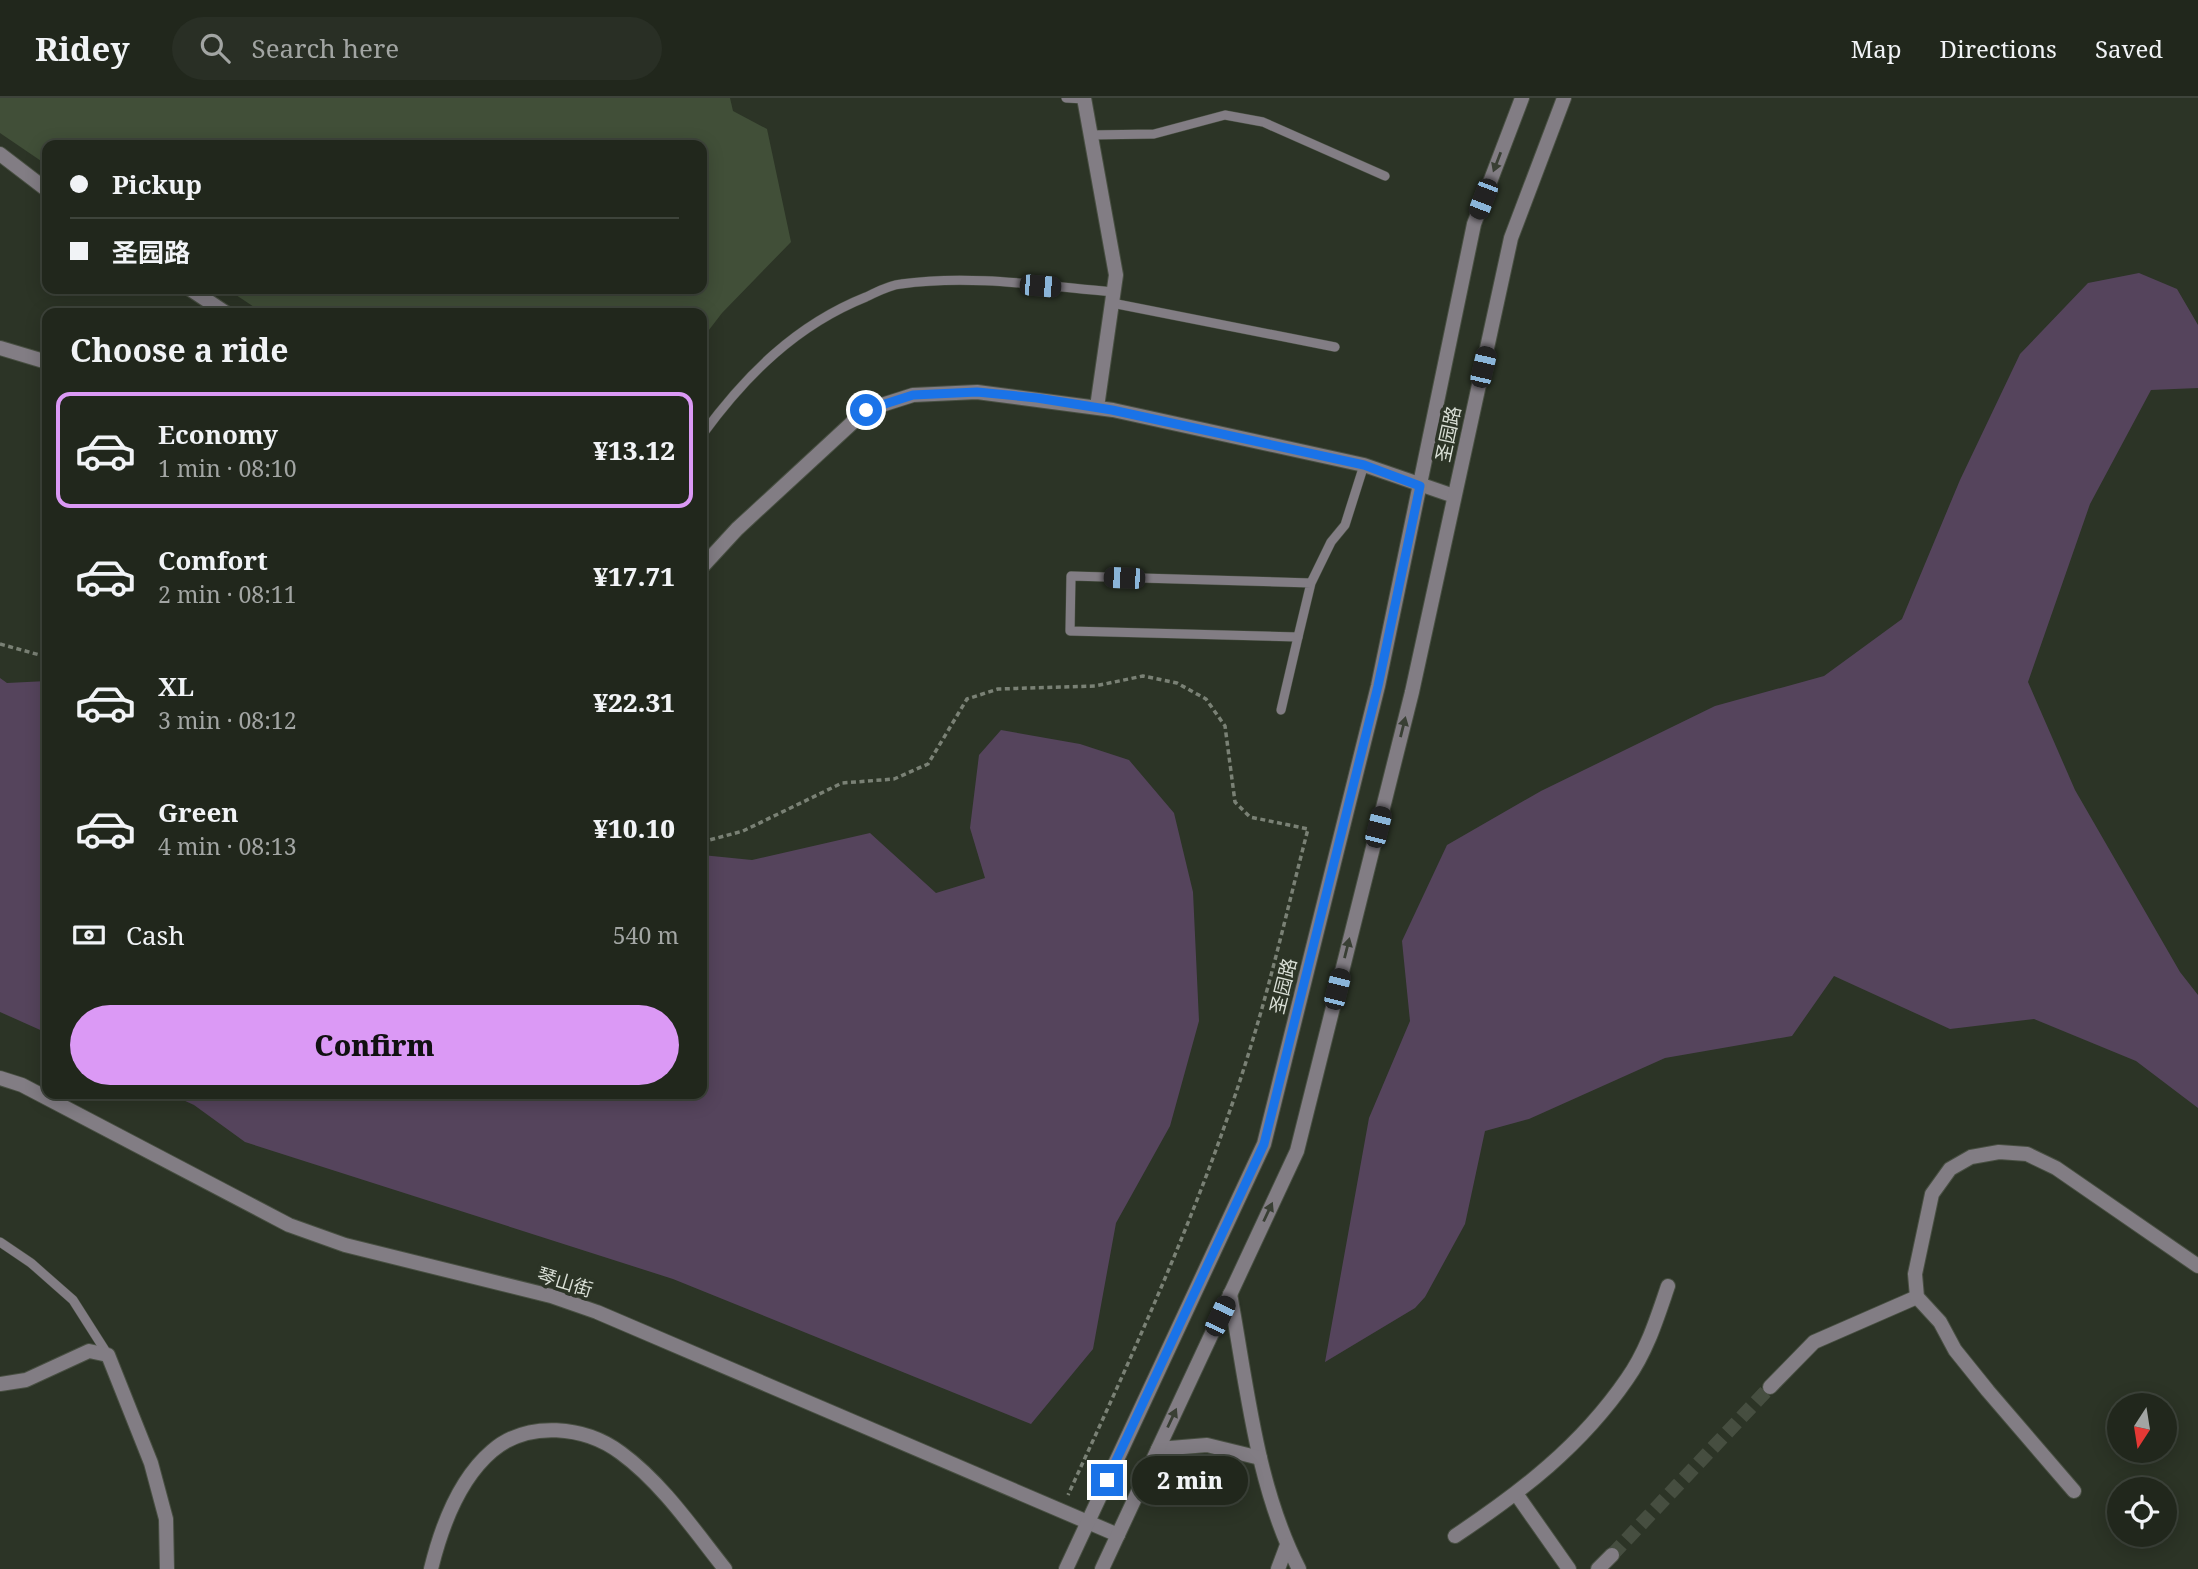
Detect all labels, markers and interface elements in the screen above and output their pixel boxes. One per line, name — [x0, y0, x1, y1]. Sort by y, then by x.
search box — [172, 17, 662, 80]
text: Ridey — [35, 26, 130, 71]
icon: search — [196, 29, 234, 67]
text: Search here — [252, 30, 399, 66]
text: Map — [1851, 32, 1902, 65]
text: Directions — [1940, 32, 2057, 65]
text: Saved — [2095, 32, 2163, 65]
one-way arrow — [1492, 151, 1503, 172]
text: Pickup — [112, 166, 202, 202]
car — [1466, 176, 1501, 222]
text: 圣园路 — [112, 234, 190, 270]
car — [1019, 274, 1062, 298]
text: Choose a ride — [70, 328, 289, 371]
car — [1469, 344, 1498, 390]
route start — [850, 394, 882, 426]
street label: 圣园路 — [1429, 403, 1467, 465]
text: Economy — [158, 416, 278, 452]
icon: car — [74, 419, 137, 482]
text: ¥13.12 — [593, 432, 675, 468]
text: 1 min · 08:10 — [158, 452, 296, 484]
text: Comfort — [158, 542, 268, 578]
icon: car — [74, 545, 137, 608]
text: ¥17.71 — [593, 558, 675, 594]
car — [1103, 567, 1146, 589]
text: 2 min · 08:11 — [158, 578, 296, 610]
text: XL — [158, 668, 194, 704]
icon: car — [74, 671, 137, 734]
text: ¥22.31 — [593, 684, 675, 720]
text: 3 min · 08:12 — [158, 704, 296, 736]
one-way arrow — [1398, 716, 1409, 738]
text: Green — [158, 794, 239, 830]
icon: car — [74, 797, 137, 860]
car — [1363, 804, 1394, 850]
text: ¥10.10 — [593, 810, 675, 846]
text: 4 min · 08:13 — [158, 830, 296, 862]
icon: cash — [70, 916, 108, 954]
text: Cash — [126, 917, 185, 953]
text: 540 m — [613, 919, 679, 951]
one-way arrow — [1342, 937, 1353, 959]
street label: 圣园路 — [1263, 955, 1303, 1017]
car — [1322, 966, 1353, 1012]
button: Confirm — [70, 1005, 679, 1085]
one-way arrow — [1262, 1202, 1274, 1222]
street label: 琴山街 — [534, 1261, 596, 1303]
car — [1202, 1293, 1239, 1339]
north arrow — [2107, 1393, 2177, 1463]
map controls — [2107, 1393, 2177, 1547]
one-way arrow — [1167, 1408, 1178, 1428]
callout: 2 min — [1132, 1456, 1247, 1504]
route end — [1091, 1464, 1123, 1496]
text: 2 min — [1157, 1464, 1223, 1496]
button: locate — [2107, 1477, 2177, 1547]

